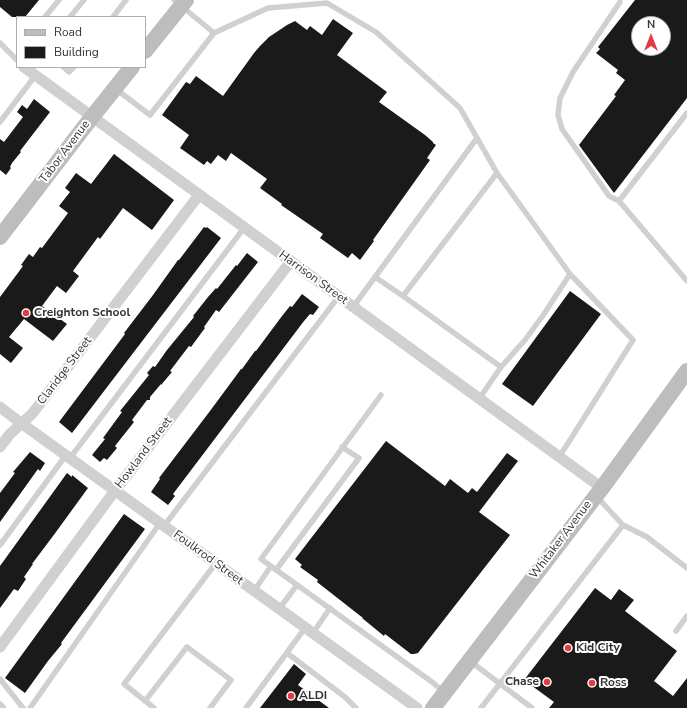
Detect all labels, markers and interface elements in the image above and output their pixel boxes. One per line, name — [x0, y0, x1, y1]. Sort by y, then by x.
legend — [16, 16, 146, 68]
north arrow — [631, 16, 671, 56]
text: N — [647, 17, 655, 32]
text: Road — [54, 24, 82, 40]
text: Building — [54, 44, 99, 60]
street label: Tabor Avenue — [37, 118, 93, 186]
street label: Harrison Street — [276, 248, 350, 308]
place label: Creighton School — [34, 306, 130, 320]
marker: Creighton School — [21, 308, 31, 318]
street label: Claridge Street — [35, 334, 95, 408]
street label: Howland Street — [113, 415, 175, 491]
street label: Whitaker Avenue — [527, 498, 595, 582]
street label: Foulkrod Street — [170, 528, 246, 588]
place label: Kid City — [576, 641, 620, 655]
marker: Kid City — [563, 643, 573, 653]
place label: Chase — [505, 675, 539, 689]
place label: Ross — [600, 676, 627, 690]
marker: Chase — [542, 677, 552, 687]
marker: Ross — [587, 678, 597, 688]
place label: ALDI — [299, 689, 327, 703]
marker: ALDI — [286, 691, 296, 701]

